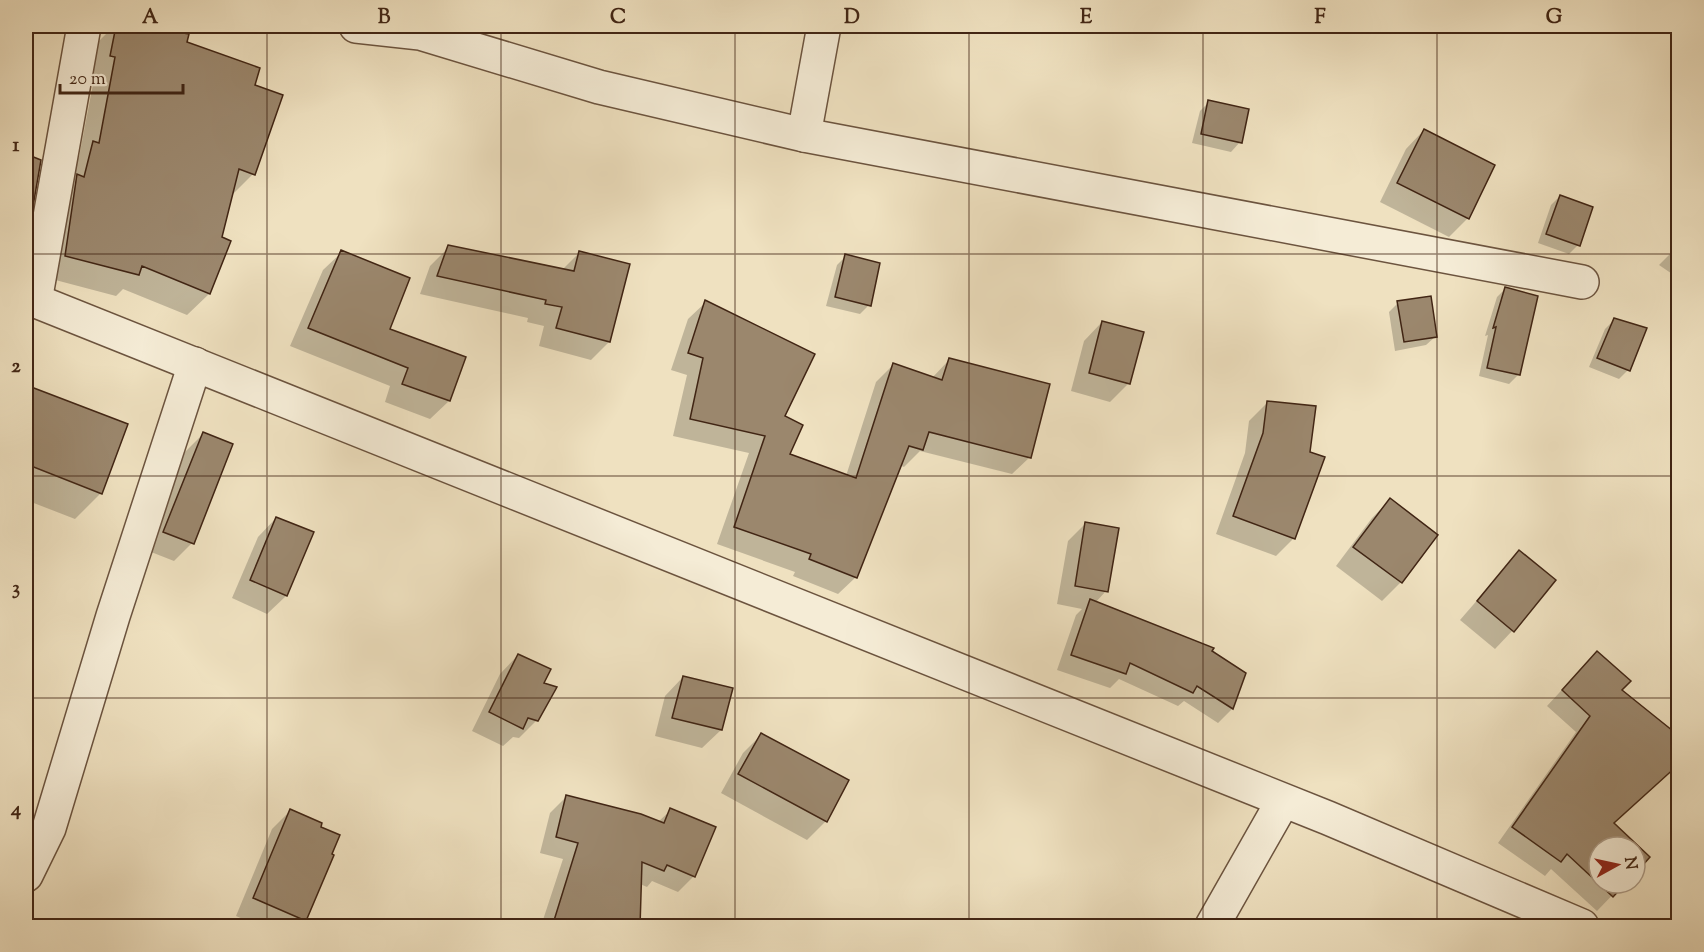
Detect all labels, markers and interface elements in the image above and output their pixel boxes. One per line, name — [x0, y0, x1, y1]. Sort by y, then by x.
text: A — [142, 4, 159, 33]
text: B — [378, 4, 391, 33]
text: C — [610, 4, 626, 33]
text: D — [844, 4, 860, 33]
text: E — [1080, 4, 1093, 33]
text: F — [1314, 4, 1326, 33]
text: G — [1546, 4, 1563, 33]
scale bar — [60, 57, 183, 95]
text: 20 m — [69, 67, 106, 93]
text: 1 — [13, 132, 20, 161]
text: 2 — [11, 353, 21, 382]
text: 3 — [12, 575, 20, 604]
text: 4 — [10, 796, 21, 825]
north arrow — [1587, 835, 1647, 895]
text: N — [1617, 855, 1642, 871]

